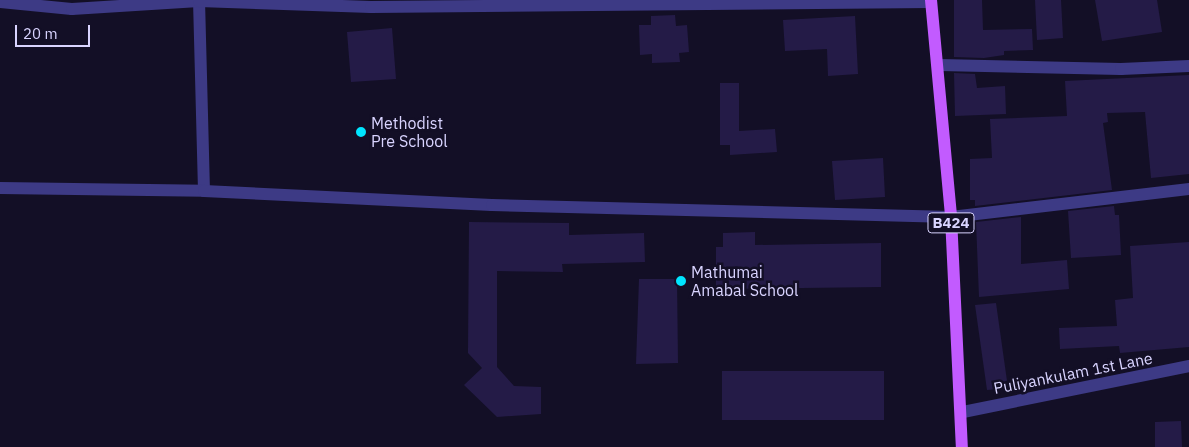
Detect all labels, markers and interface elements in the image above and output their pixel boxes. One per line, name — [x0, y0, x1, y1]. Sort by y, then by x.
scale bar — [18, 15, 92, 47]
text: 20 m — [23, 24, 58, 43]
place label: Methodist Pre School — [371, 113, 448, 151]
marker: Methodist Pre School — [355, 126, 367, 138]
road number: B424 — [927, 210, 975, 236]
place label: Mathumai Amabal School — [691, 262, 798, 300]
marker: Mathumai Amabal School — [675, 275, 687, 287]
street label: Puliyankulam 1st Lane — [992, 348, 1154, 398]

